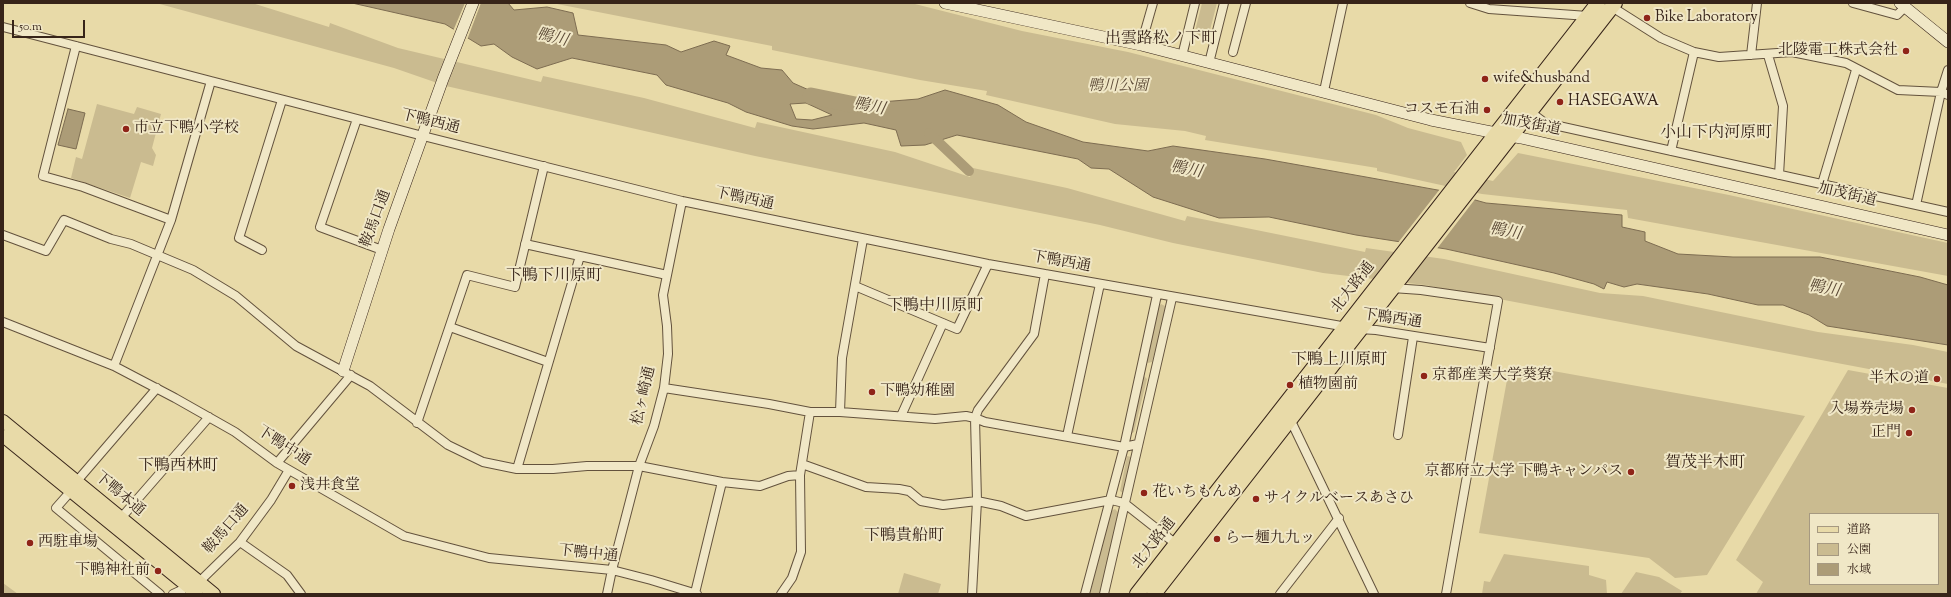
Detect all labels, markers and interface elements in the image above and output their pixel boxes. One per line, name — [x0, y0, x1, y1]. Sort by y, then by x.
place label: Bike Laboratory — [1655, 9, 1758, 27]
scale bar — [14, 12, 87, 38]
marker: Bike Laboratory — [1642, 13, 1652, 23]
text: 50 m — [19, 18, 42, 36]
water label: 鴨川 — [534, 26, 570, 52]
district label: 出雲路松ノ下町 — [1105, 30, 1217, 50]
place label: 北陵電工株式会社 — [1778, 42, 1898, 60]
marker: 北陵電工株式会社 — [1901, 46, 1911, 56]
place label: wife&husband — [1493, 70, 1590, 88]
marker: wife&husband — [1480, 74, 1490, 84]
park label: 鴨川公園 — [1088, 78, 1148, 96]
place label: HASEGAWA — [1568, 93, 1659, 111]
water label: 鴨川 — [851, 96, 887, 120]
marker: HASEGAWA — [1555, 97, 1565, 107]
place label: コスモ石油 — [1404, 101, 1479, 119]
marker: コスモ石油 — [1482, 105, 1492, 115]
street label: 下鴨西通 — [399, 107, 461, 139]
street label: 加茂街道 — [1500, 111, 1562, 141]
place label: 市立下鴨小学校 — [134, 120, 239, 138]
marker: 市立下鴨小学校 — [121, 124, 131, 134]
district label: 小山下内河原町 — [1660, 124, 1772, 144]
water label: 鴨川 — [1168, 159, 1204, 183]
street label: 加茂街道 — [1816, 180, 1878, 212]
street label: 下鴨西通 — [713, 185, 775, 215]
street label: 鞍馬口通 — [358, 188, 396, 250]
water label: 鴨川 — [1488, 221, 1522, 245]
street label: 下鴨西通 — [1030, 249, 1092, 277]
street label: 北大路通 — [1328, 259, 1380, 317]
district label: 下鴨下川原町 — [506, 267, 602, 287]
water label: 鴨川 — [1807, 278, 1841, 302]
district label: 下鴨中川原町 — [887, 297, 983, 317]
street label: 下鴨西通 — [1361, 307, 1423, 333]
district label: 下鴨上川原町 — [1291, 351, 1387, 371]
street label: 松ヶ崎通 — [629, 365, 661, 427]
place label: 京都産業大学葵寮 — [1432, 367, 1552, 385]
place label: 半木の道 — [1869, 370, 1929, 388]
marker: 京都産業大学葵寮 — [1419, 371, 1429, 381]
marker: 半木の道 — [1932, 374, 1942, 384]
place label: 植物園前 — [1298, 376, 1358, 394]
marker: 植物園前 — [1285, 380, 1295, 390]
place label: 下鴨幼稚園 — [880, 383, 955, 401]
marker: 下鴨幼稚園 — [867, 387, 877, 397]
place label: 入場券売場 — [1829, 401, 1904, 419]
marker: 入場券売場 — [1907, 405, 1917, 415]
street label: 下鴨中通 — [253, 423, 313, 471]
place label: 正門 — [1871, 424, 1901, 442]
marker: 正門 — [1904, 428, 1914, 438]
district label: 賀茂半木町 — [1665, 454, 1745, 474]
district label: 下鴨西林町 — [138, 457, 218, 477]
place label: 京都府立大学 下鴨キャンパス — [1425, 463, 1623, 481]
marker: 京都府立大学 下鴨キャンパス — [1626, 467, 1636, 477]
street label: 下鴨本通 — [90, 469, 148, 521]
place label: 浅井食堂 — [300, 477, 360, 495]
marker: 浅井食堂 — [287, 481, 297, 491]
place label: 花いちもんめ — [1152, 484, 1242, 502]
marker: 花いちもんめ — [1139, 488, 1149, 498]
place label: サイクルベースあさひ — [1264, 490, 1414, 508]
marker: サイクルベースあさひ — [1251, 494, 1261, 504]
street label: 鞍馬口通 — [201, 501, 253, 559]
legend — [1809, 513, 1939, 585]
street label: 北大路通 — [1129, 515, 1181, 573]
text: 道路 — [1847, 521, 1871, 539]
district label: 下鴨貴船町 — [864, 527, 944, 547]
place label: らー麺九九ッ — [1225, 530, 1315, 548]
place label: 西駐車場 — [38, 534, 98, 552]
marker: らー麺九九ッ — [1212, 534, 1222, 544]
marker: 西駐車場 — [25, 538, 35, 548]
text: 公園 — [1847, 541, 1871, 559]
street label: 下鴨中通 — [557, 543, 619, 567]
text: 水域 — [1847, 561, 1871, 579]
place label: 下鴨神社前 — [75, 562, 150, 580]
marker: 下鴨神社前 — [153, 566, 163, 576]

